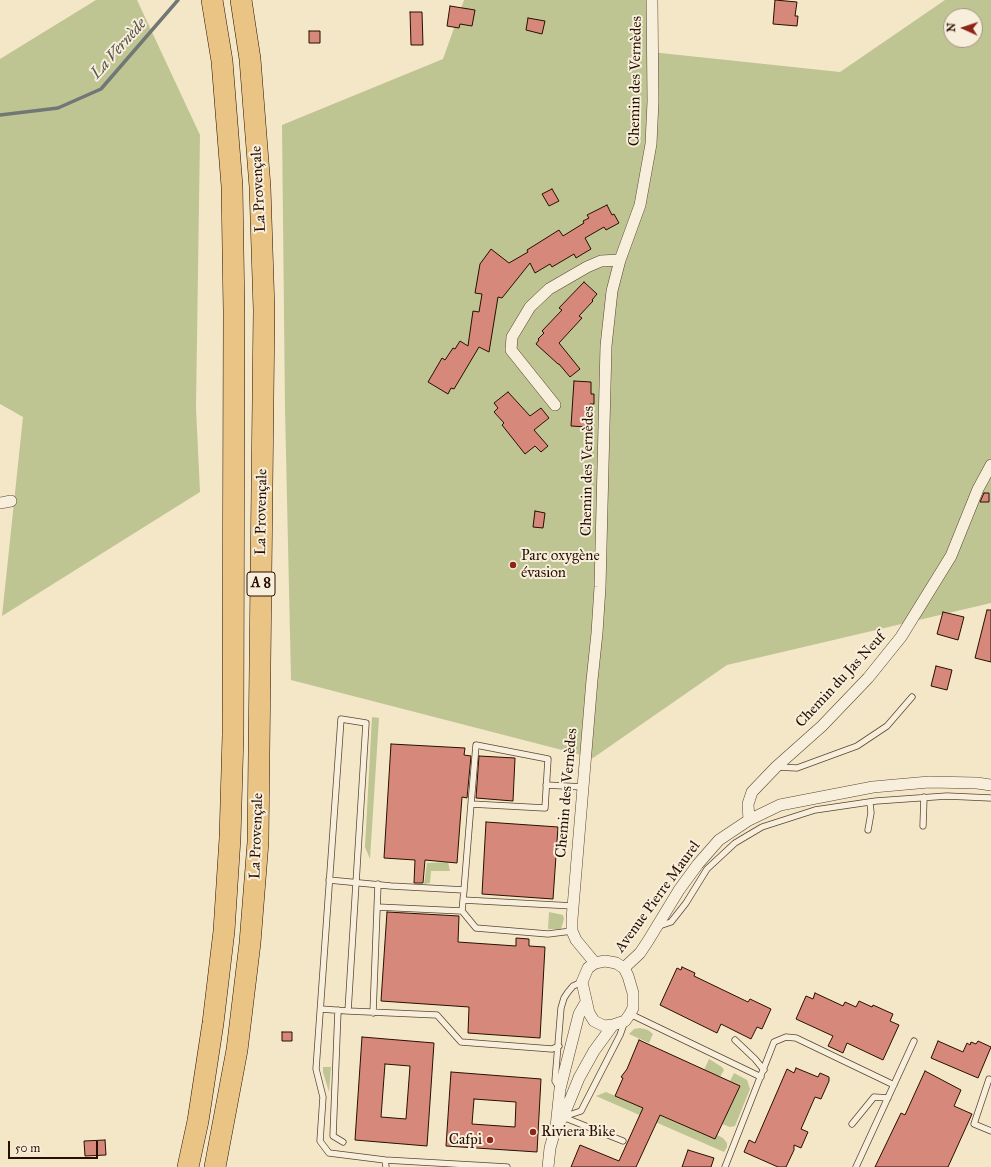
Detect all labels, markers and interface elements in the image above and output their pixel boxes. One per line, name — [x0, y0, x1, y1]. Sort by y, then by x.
north arrow — [943, 8, 983, 48]
water label: La Vernède — [87, 15, 151, 83]
street label: Chemin des Vernèdes — [626, 16, 646, 146]
text: N — [945, 22, 958, 32]
street label: La Provençale — [248, 145, 270, 233]
street label: Chemin des Vernèdes — [578, 406, 598, 536]
street label: La Provençale — [252, 469, 272, 555]
place label: Parc oxygène évasion — [521, 547, 600, 582]
marker: Parc oxygène évasion — [508, 560, 518, 570]
road number: A 8 — [247, 572, 275, 596]
street label: Chemin du Jas Neuf — [792, 628, 890, 732]
street label: Chemin des Vernèdes — [552, 727, 582, 859]
street label: La Provençale — [246, 792, 268, 880]
street label: Avenue Pierre Maurel — [612, 838, 704, 956]
place label: Riviera Bike — [541, 1123, 615, 1141]
marker: Riviera Bike — [528, 1127, 538, 1137]
place label: Cafpi — [449, 1131, 482, 1149]
scale bar — [10, 1133, 100, 1159]
marker: Cafpi — [485, 1135, 495, 1145]
text: 50 m — [15, 1141, 40, 1155]

